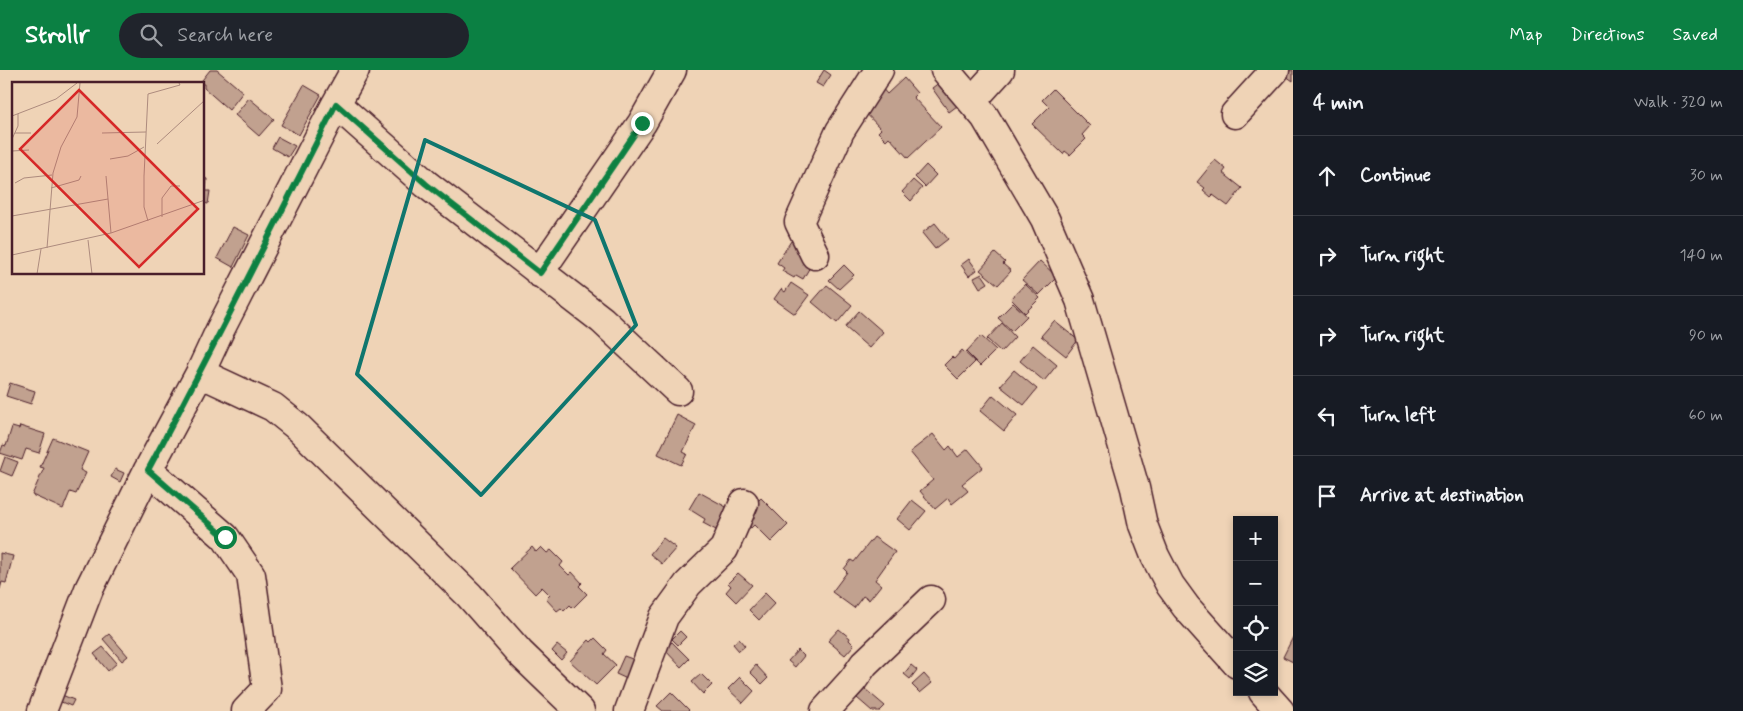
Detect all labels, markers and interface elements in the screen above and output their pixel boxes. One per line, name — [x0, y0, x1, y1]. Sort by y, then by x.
search box — [119, 13, 469, 58]
text: Strollr — [25, 20, 89, 51]
icon: search — [137, 21, 165, 49]
text: Search here — [177, 23, 273, 48]
text: Map — [1510, 23, 1543, 47]
text: Directions — [1571, 23, 1645, 47]
text: Saved — [1673, 23, 1718, 47]
inset map — [12, 82, 205, 275]
text: 4 min — [1313, 89, 1364, 117]
text: Walk · 320 m — [1634, 92, 1723, 113]
route end — [631, 112, 654, 135]
icon: ahead — [1313, 162, 1341, 190]
text: Continue — [1360, 163, 1431, 188]
text: 30 m — [1690, 165, 1723, 186]
icon: right — [1313, 242, 1341, 270]
text: Turn right — [1360, 243, 1444, 268]
text: 140 m — [1679, 245, 1723, 266]
icon: right — [1313, 322, 1341, 350]
text: Turn right — [1360, 323, 1444, 348]
text: 90 m — [1689, 325, 1723, 346]
icon: left — [1313, 402, 1341, 430]
text: Turn left — [1360, 403, 1436, 428]
text: 60 m — [1689, 405, 1723, 426]
icon: arrive — [1313, 482, 1341, 510]
text: Arrive at destination — [1360, 483, 1524, 508]
map controls — [1233, 516, 1278, 696]
button: + — [1233, 516, 1278, 561]
route start — [214, 526, 237, 549]
button: − — [1233, 561, 1278, 606]
button: locate — [1233, 606, 1278, 651]
button: layers — [1233, 651, 1278, 696]

